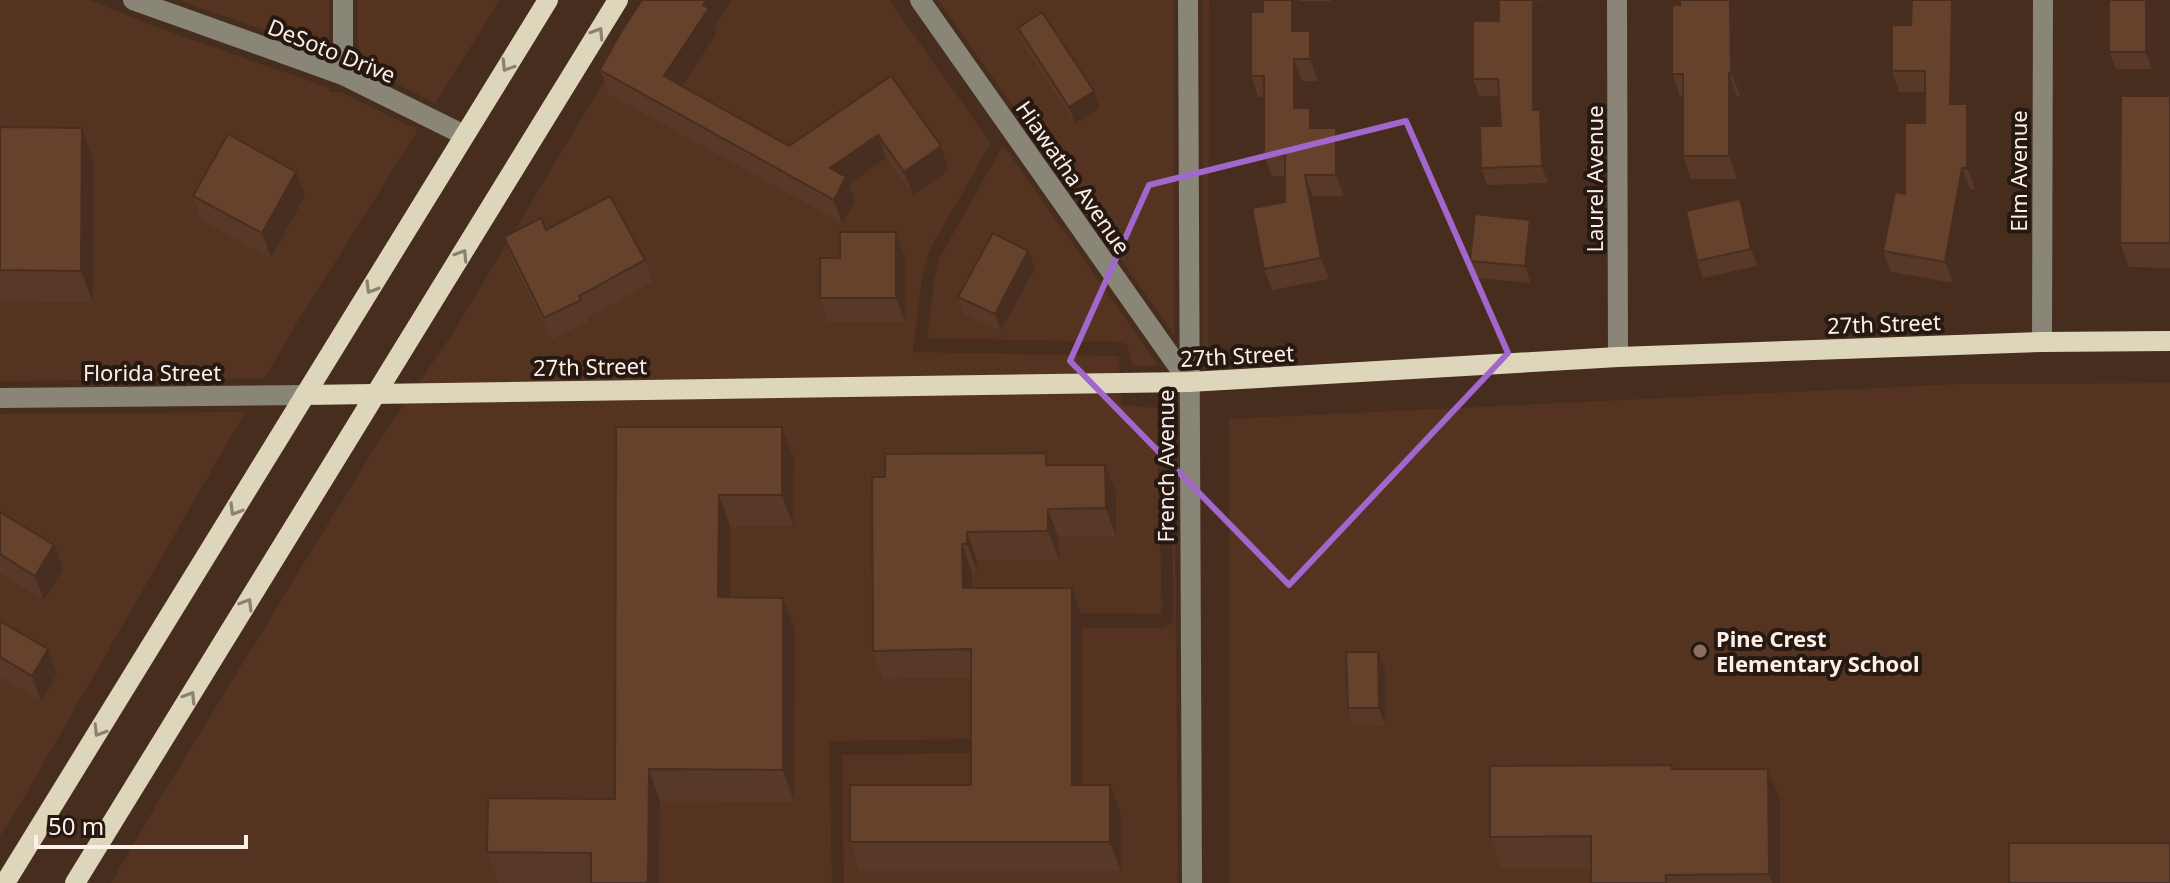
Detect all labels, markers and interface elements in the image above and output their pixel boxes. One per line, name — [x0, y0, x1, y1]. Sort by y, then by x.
street label: DeSoto Drive — [264, 11, 400, 89]
one-way arrow — [588, 28, 603, 42]
one-way arrow — [501, 57, 516, 72]
street label: Hiawatha Avenue — [1010, 94, 1138, 260]
street label: Laurel Avenue — [1579, 105, 1609, 253]
street label: Elm Avenue — [2003, 110, 2033, 232]
one-way arrow — [452, 249, 467, 264]
one-way arrow — [365, 279, 380, 294]
street label: 27th Street — [1827, 306, 1941, 340]
street label: 27th Street — [1179, 337, 1295, 373]
street label: 27th Street — [533, 350, 647, 382]
street label: Florida Street — [83, 357, 221, 387]
street label: French Avenue — [1150, 389, 1180, 543]
one-way arrow — [230, 501, 245, 516]
one-way arrow — [237, 598, 253, 613]
place label: Pine Crest Elementary School — [1716, 623, 1920, 678]
marker: Pine Crest Elementary School — [1691, 642, 1709, 660]
one-way arrow — [180, 691, 195, 706]
one-way arrow — [94, 723, 109, 737]
scale bar — [36, 799, 246, 849]
text: 50 m — [48, 809, 104, 842]

